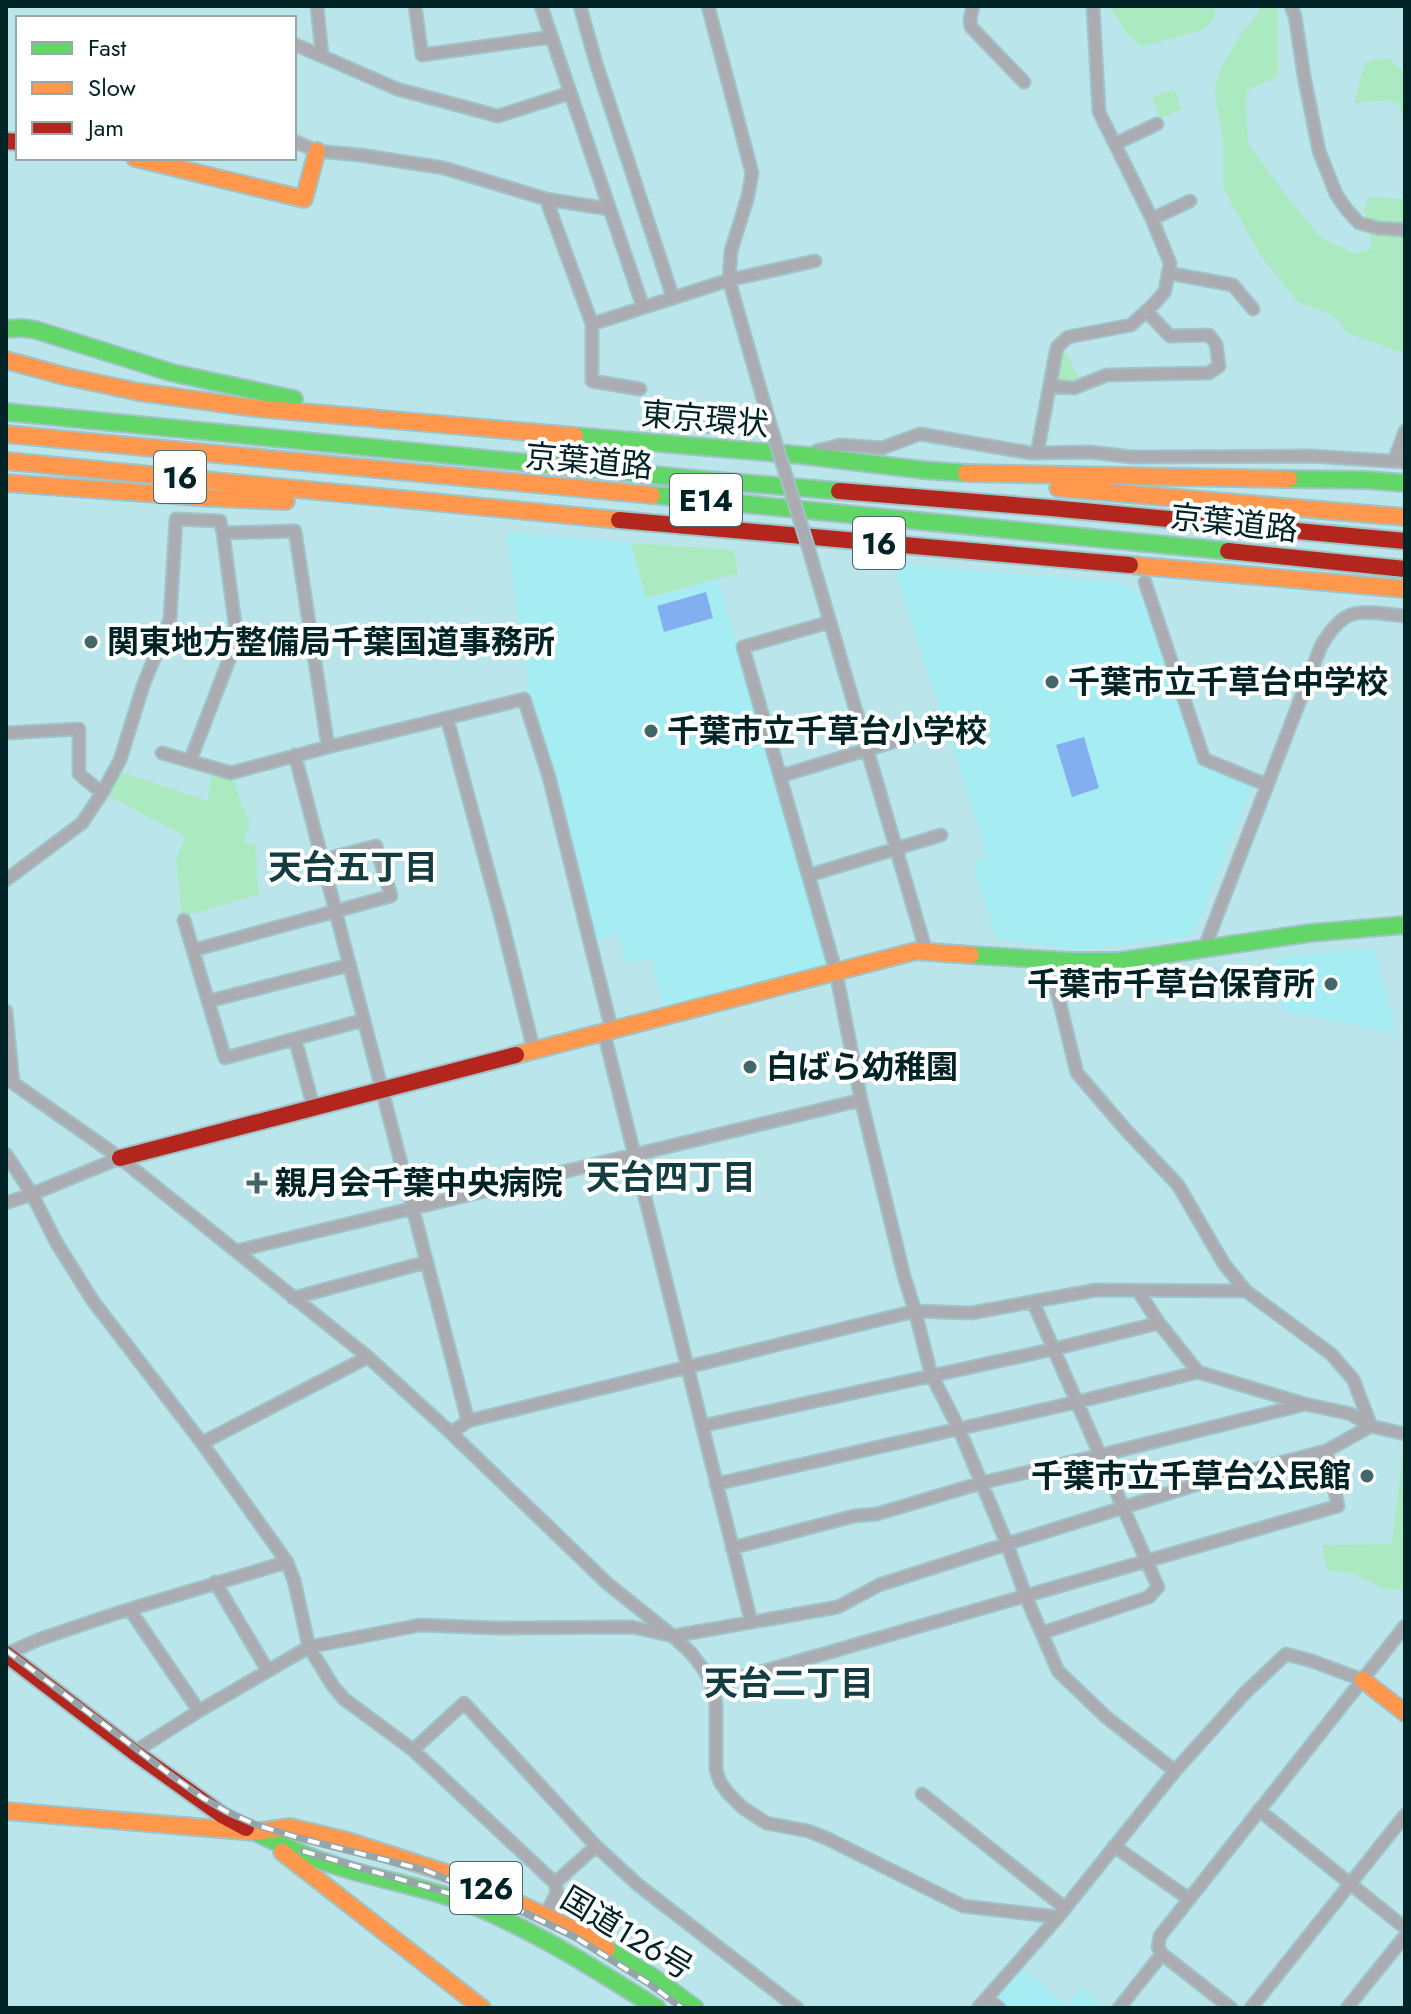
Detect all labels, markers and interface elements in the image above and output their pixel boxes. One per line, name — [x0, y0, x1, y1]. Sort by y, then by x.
legend — [16, 16, 296, 160]
text: Fast — [88, 30, 126, 65]
text: Slow — [88, 70, 136, 105]
text: Jam — [85, 110, 124, 145]
street label: 東京環状 — [639, 391, 771, 447]
street label: 京葉道路 — [523, 433, 655, 489]
road number: 16 — [154, 451, 206, 503]
road number: E14 — [670, 474, 742, 526]
street label: 京葉道路 — [1168, 493, 1300, 553]
road number: 16 — [853, 517, 905, 569]
place label: 関東地方整備局千葉国道事務所 — [107, 619, 555, 665]
marker: 関東地方整備局千葉国道事務所 — [82, 633, 100, 651]
place label: 千葉市立千草台中学校 — [1068, 659, 1388, 705]
marker: 千葉市立千草台中学校 — [1043, 673, 1061, 691]
place label: 千葉市立千草台小学校 — [667, 708, 987, 754]
marker: 千葉市立千草台小学校 — [642, 722, 660, 740]
district label: 天台五丁目 — [268, 843, 438, 892]
place label: 千葉市千草台保育所 — [1027, 961, 1315, 1007]
marker: 千葉市千草台保育所 — [1322, 975, 1340, 993]
place label: 白ばら幼稚園 — [766, 1044, 958, 1090]
marker: 白ばら幼稚園 — [741, 1058, 759, 1076]
district label: 天台四丁目 — [586, 1153, 756, 1202]
place label: 親月会千葉中央病院 — [275, 1160, 563, 1206]
marker: 親月会千葉中央病院 — [246, 1172, 268, 1194]
place label: 千葉市立千草台公民館 — [1031, 1453, 1351, 1499]
marker: 千葉市立千草台公民館 — [1358, 1467, 1376, 1485]
district label: 天台二丁目 — [704, 1659, 874, 1708]
road number: 126 — [450, 1862, 522, 1914]
street label: 国道126号 — [552, 1875, 702, 1991]

